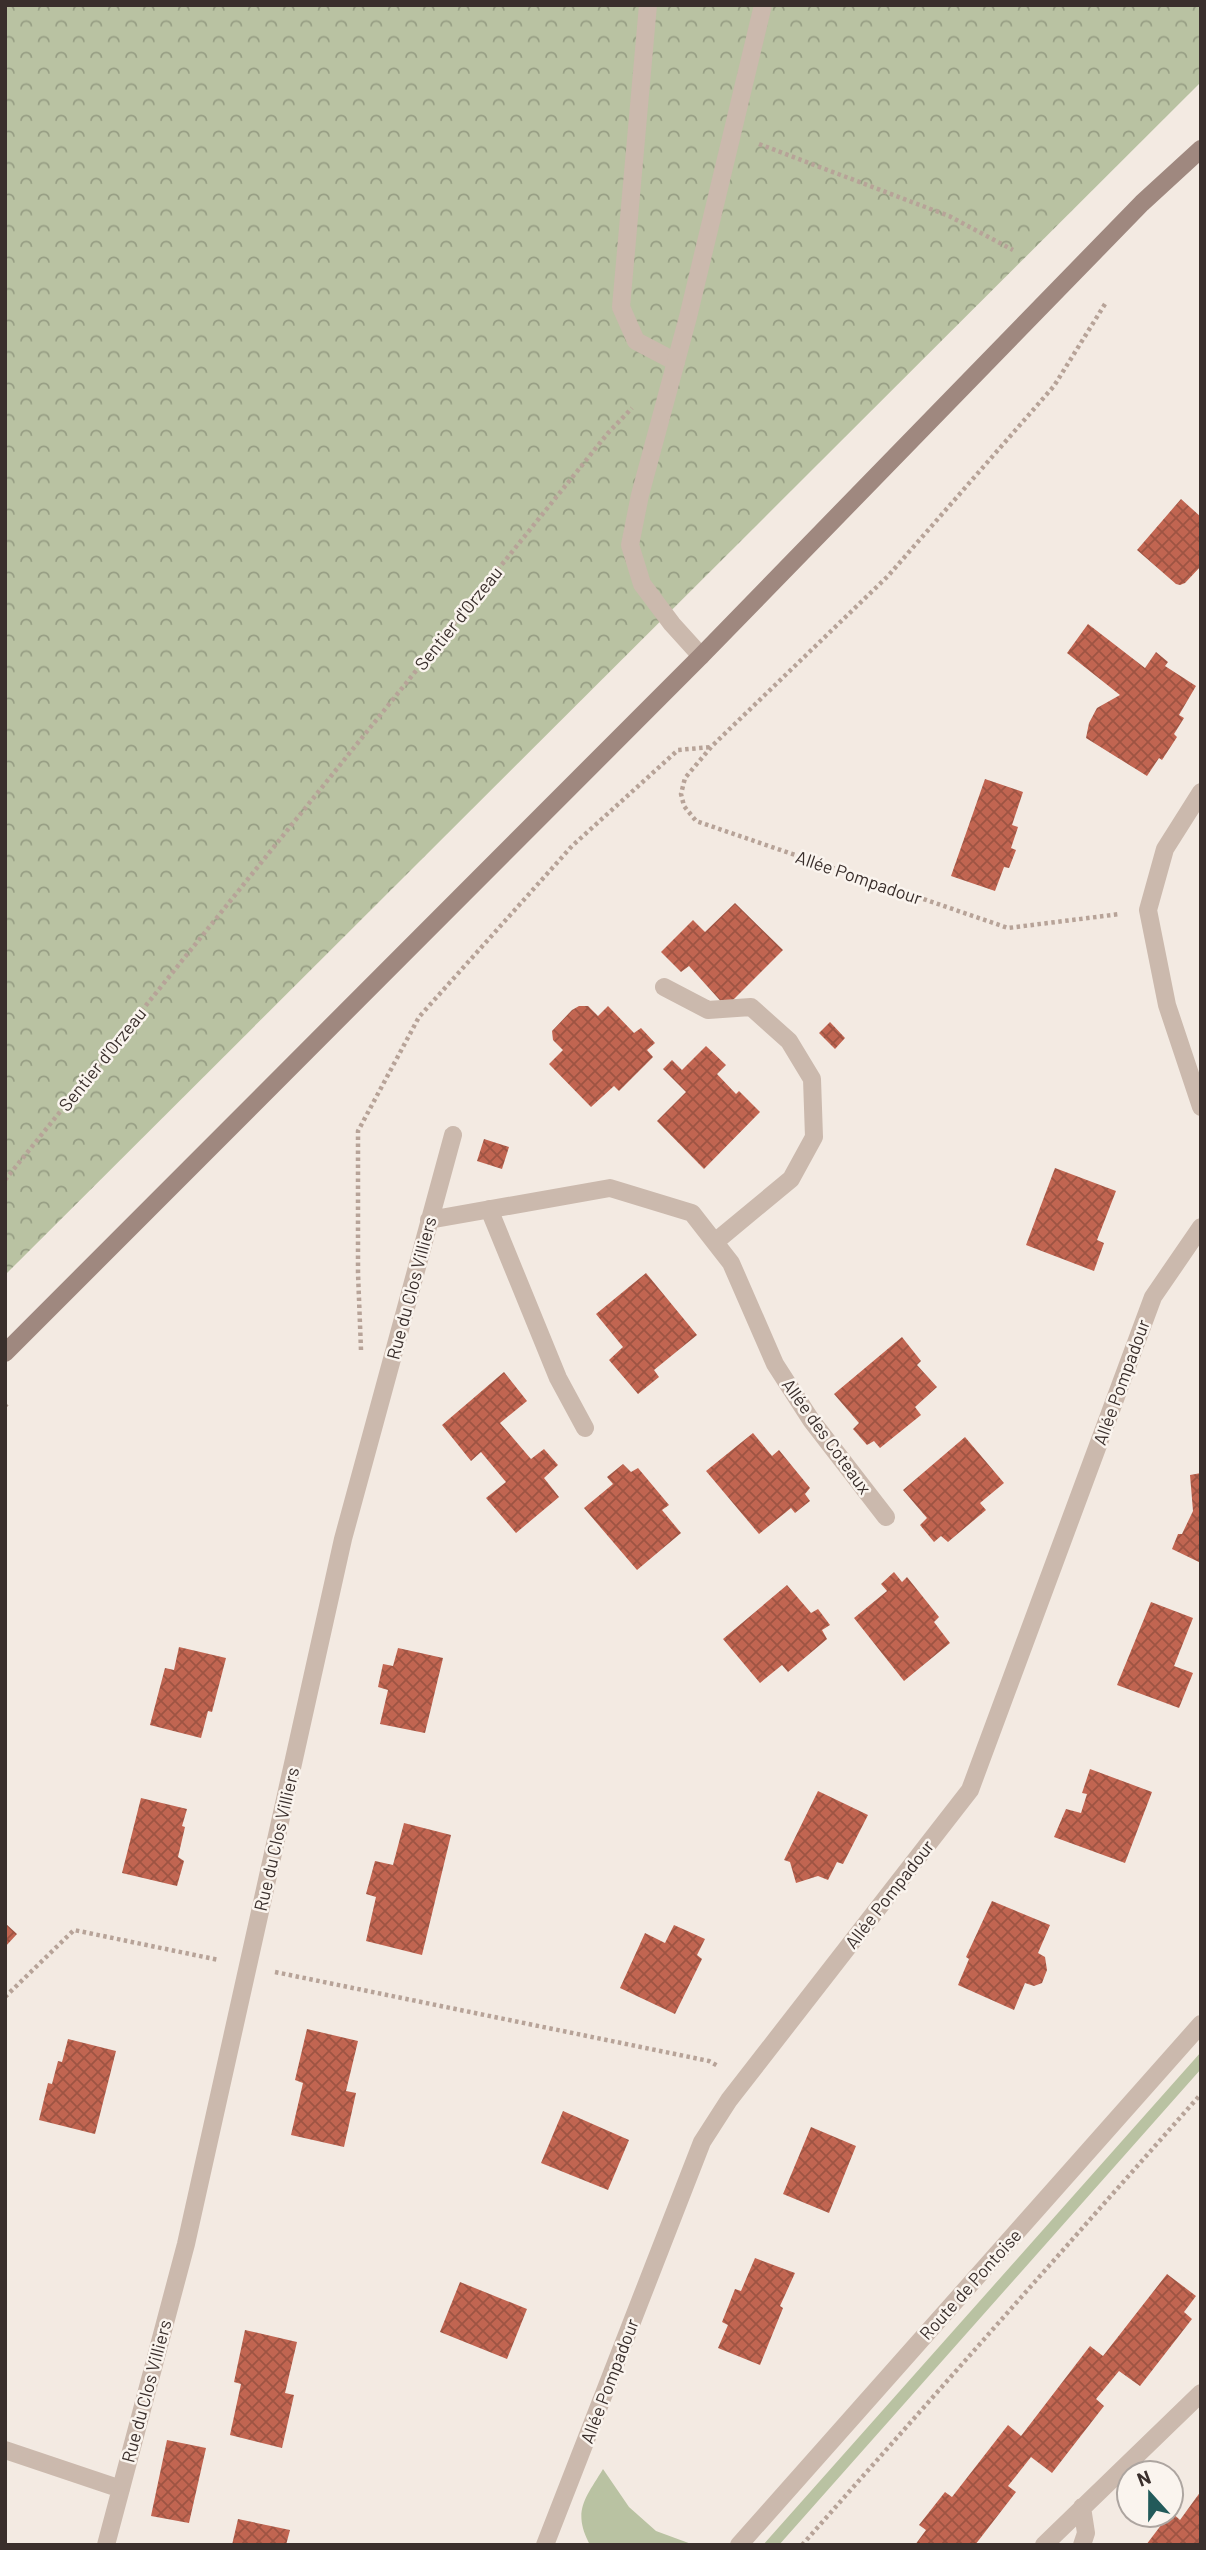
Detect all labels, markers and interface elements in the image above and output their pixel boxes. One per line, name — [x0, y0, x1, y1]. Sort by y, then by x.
street label: Sentier d'Orzeau — [409, 562, 507, 674]
street label: Allée Pompadour — [793, 845, 925, 909]
street label: Sentier d'Orzeau — [53, 1003, 151, 1115]
street label: Rue du Clos Villiers — [381, 1214, 441, 1362]
street label: Allée Pompadour — [1088, 1316, 1154, 1448]
street label: Allée des Coteaux — [778, 1374, 877, 1498]
street label: Rue du Clos Villiers — [249, 1765, 303, 1913]
street label: Allée Pompadour — [840, 1835, 939, 1953]
street label: Route de Pontoise — [914, 2224, 1026, 2344]
street label: Allée Pompadour — [575, 2315, 643, 2447]
street label: Rue du Clos Villiers — [116, 2317, 176, 2465]
north arrow — [1115, 2459, 1185, 2529]
text: N — [1134, 2465, 1154, 2491]

